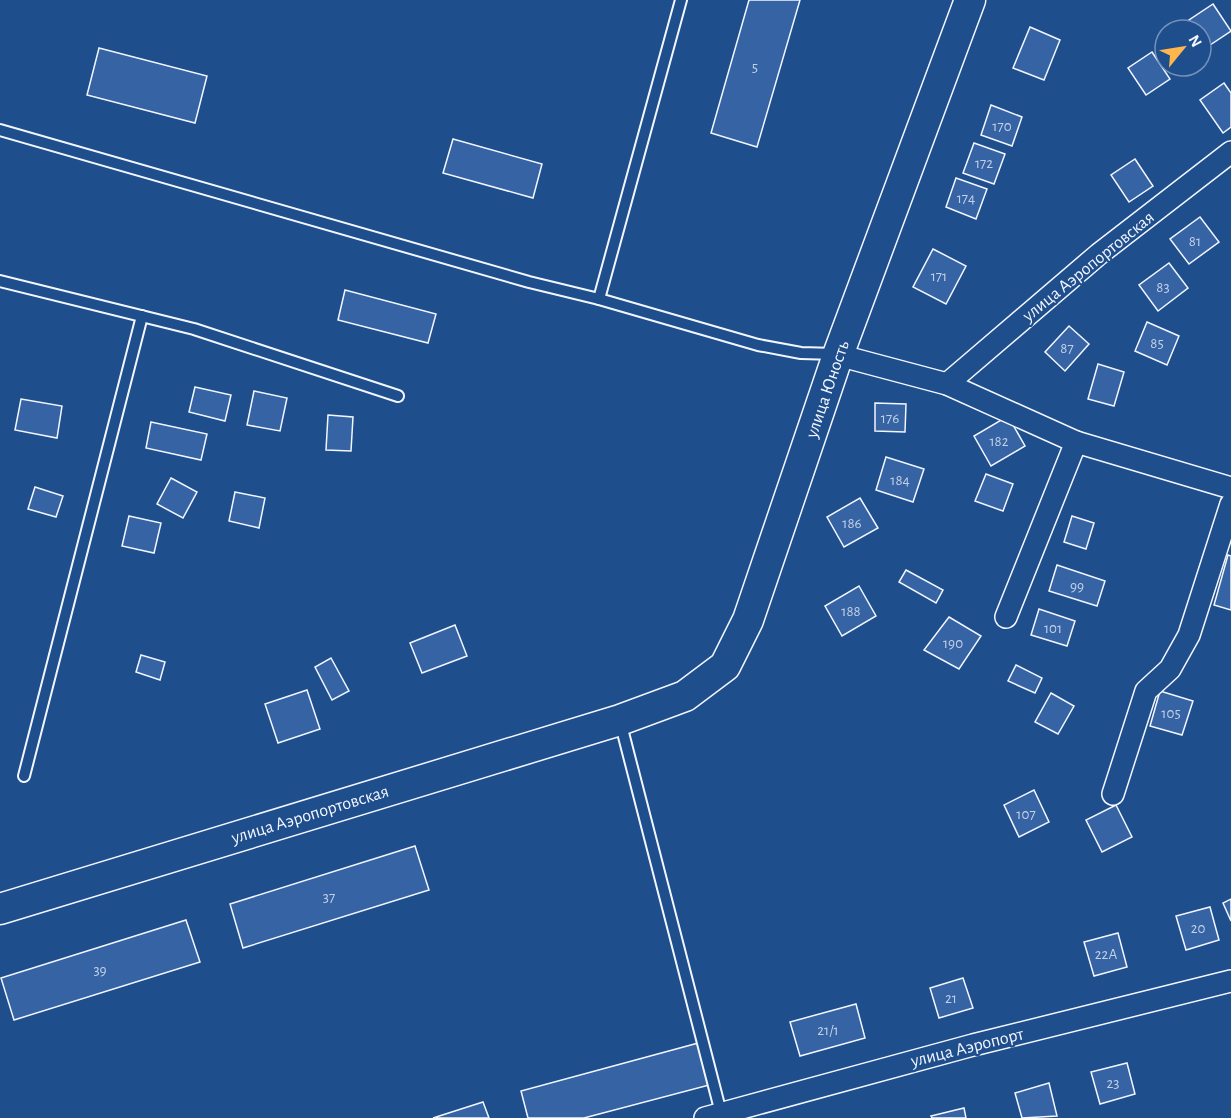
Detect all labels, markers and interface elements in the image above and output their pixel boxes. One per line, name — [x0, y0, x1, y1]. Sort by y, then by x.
north arrow — [1153, 18, 1213, 78]
text: N — [1185, 32, 1205, 50]
house number: 5 — [752, 60, 758, 75]
house number: 170 — [992, 119, 1012, 134]
house number: 172 — [975, 156, 993, 171]
house number: 174 — [957, 191, 975, 206]
street label: улица Аэропортовская — [1019, 208, 1158, 326]
house number: 81 — [1189, 234, 1201, 249]
house number: 171 — [931, 269, 947, 284]
house number: 83 — [1156, 280, 1170, 295]
house number: 85 — [1150, 336, 1164, 351]
street label: улица Юность — [803, 338, 853, 441]
house number: 87 — [1060, 341, 1074, 356]
house number: 176 — [881, 411, 899, 426]
house number: 182 — [989, 434, 1009, 449]
house number: 184 — [890, 473, 910, 488]
house number: 186 — [842, 516, 862, 531]
house number: 99 — [1070, 579, 1084, 594]
house number: 188 — [841, 604, 861, 619]
house number: 101 — [1044, 621, 1062, 636]
house number: 190 — [943, 636, 963, 651]
house number: 105 — [1161, 706, 1181, 721]
street label: улица Аэропортовская — [228, 782, 391, 848]
house number: 107 — [1016, 807, 1036, 822]
house number: 37 — [323, 890, 335, 905]
house number: 20 — [1191, 921, 1205, 936]
house number: 22А — [1095, 947, 1117, 962]
house number: 39 — [93, 963, 107, 978]
house number: 21 — [945, 991, 957, 1006]
house number: 21/1 — [817, 1023, 839, 1038]
street label: улица Аэропорт — [908, 1025, 1026, 1071]
house number: 23 — [1106, 1076, 1120, 1091]

